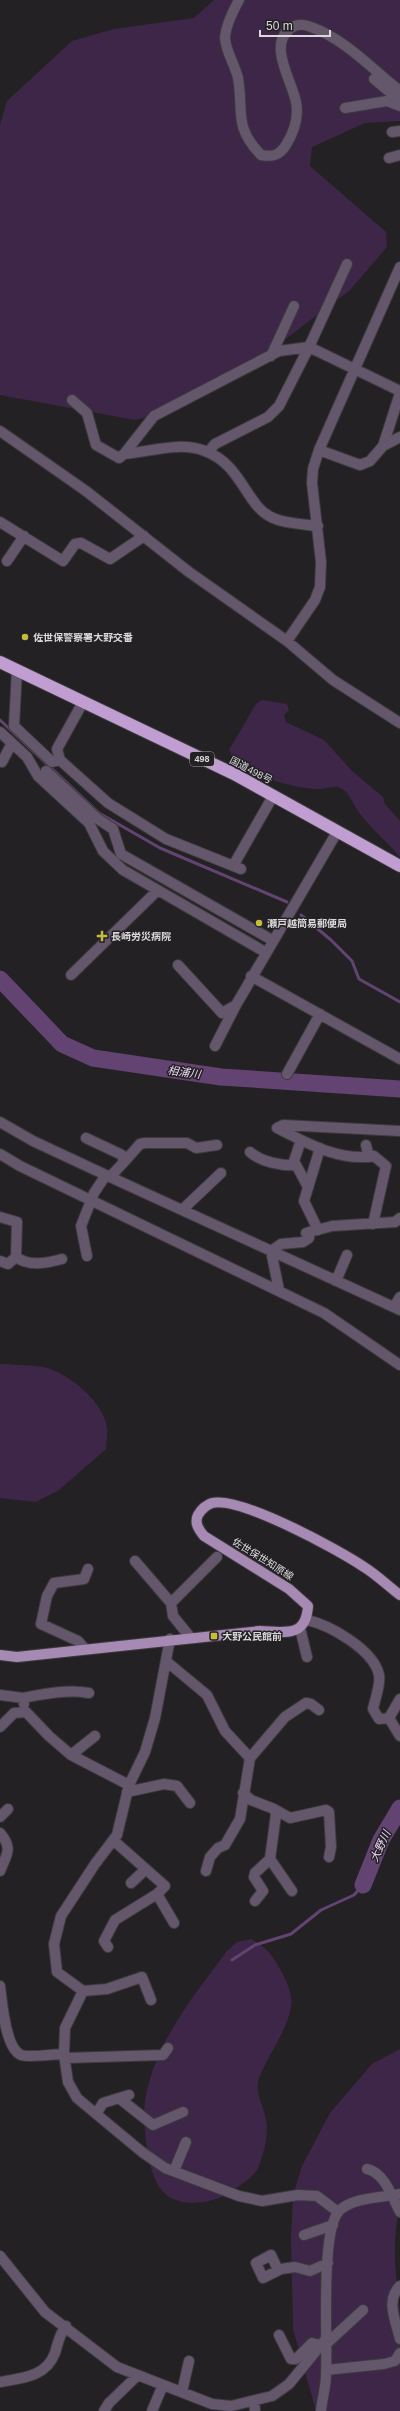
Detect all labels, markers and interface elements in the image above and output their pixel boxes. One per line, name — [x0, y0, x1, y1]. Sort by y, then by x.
scale bar — [260, 12, 330, 38]
text: 50 m — [266, 19, 293, 33]
marker: 佐世保警察署大野交番 — [20, 632, 30, 642]
place label: 佐世保警察署大野交番 — [33, 632, 133, 643]
road number: 498 — [190, 752, 214, 766]
street label: 国道498号 — [228, 754, 274, 786]
marker: 瀬戸越簡易郵便局 — [254, 918, 264, 928]
place label: 瀬戸越簡易郵便局 — [267, 918, 347, 929]
marker: 長崎労災病院 — [96, 930, 108, 942]
place label: 長崎労災病院 — [111, 931, 171, 942]
water label: 相浦川 — [167, 1064, 202, 1080]
street label: 佐世保世知原線 — [230, 1536, 296, 1582]
marker: 大野公民館前 — [209, 1631, 219, 1641]
place label: 大野公民館前 — [222, 1631, 282, 1642]
water label: 大野川 — [368, 1828, 393, 1863]

